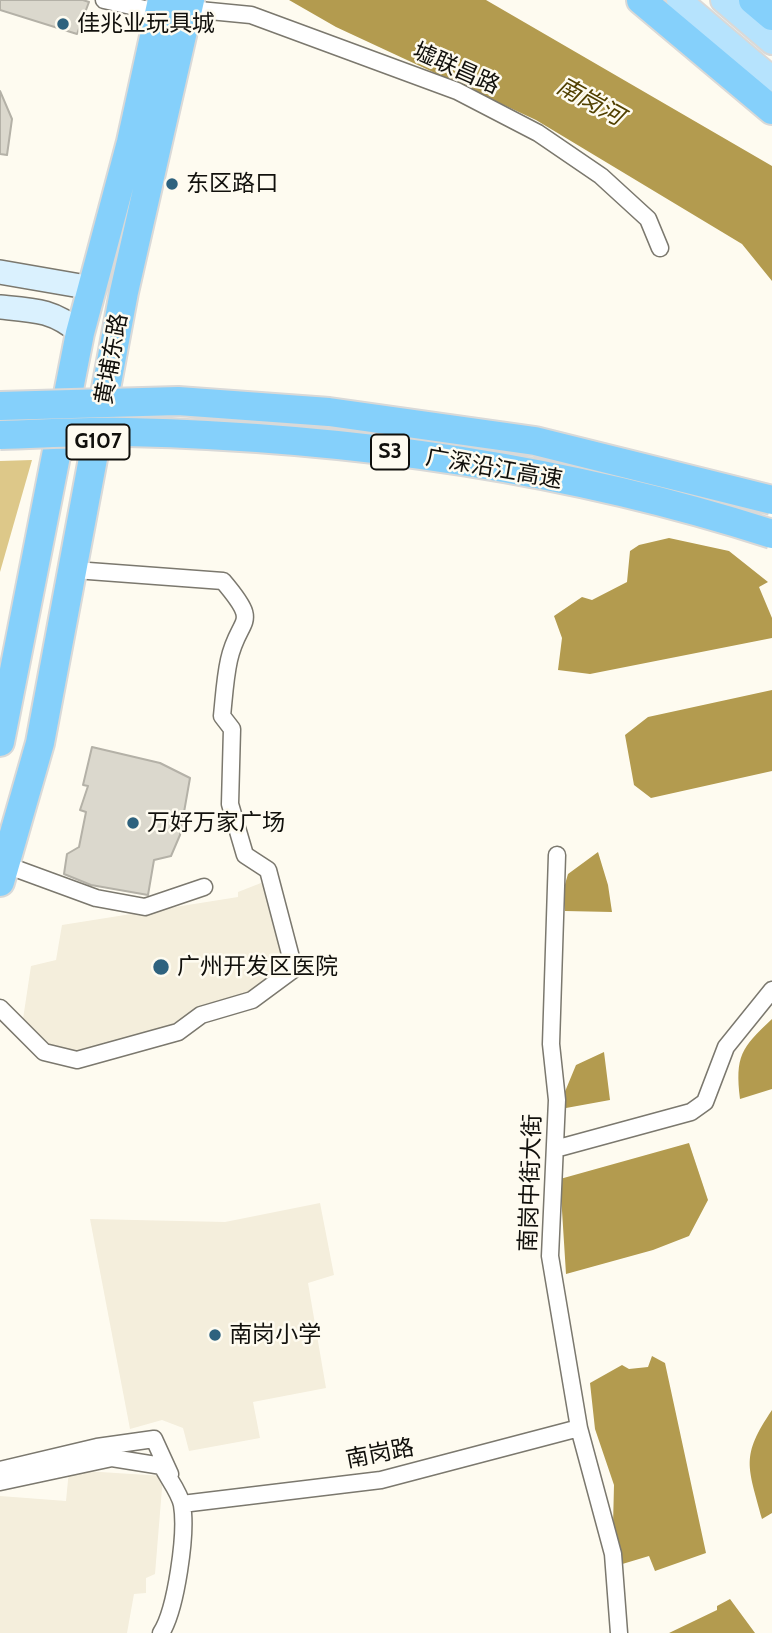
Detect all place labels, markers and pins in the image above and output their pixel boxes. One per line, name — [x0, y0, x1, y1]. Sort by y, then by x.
place label: 佳兆业玩具城 — [77, 10, 215, 38]
marker: 佳兆业玩具城 — [55, 16, 71, 32]
place label: 东区路口 — [186, 170, 278, 198]
marker: 东区路口 — [164, 176, 180, 192]
place label: 万好万家广场 — [147, 809, 285, 837]
marker: 万好万家广场 — [125, 815, 141, 831]
place label: 广州开发区医院 — [177, 953, 338, 981]
marker: 广州开发区医院 — [151, 957, 171, 977]
place label: 南岗小学 — [229, 1321, 321, 1349]
marker: 南岗小学 — [207, 1327, 223, 1343]

